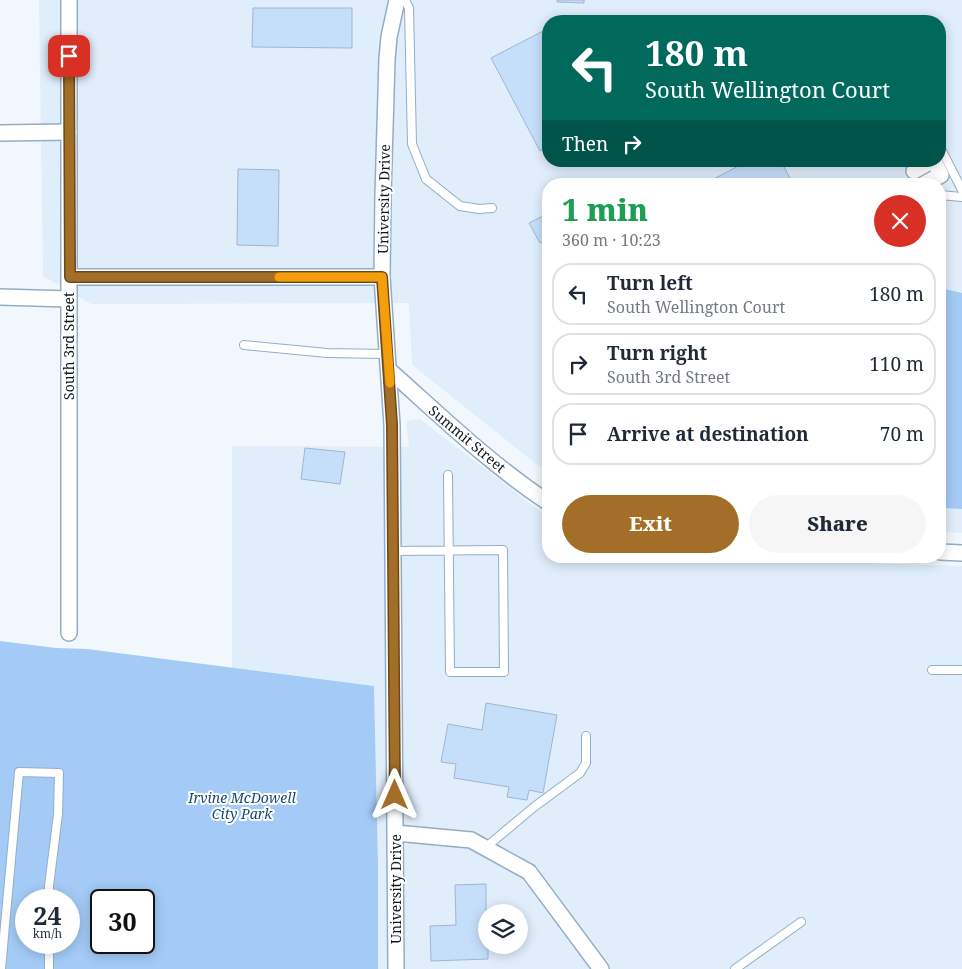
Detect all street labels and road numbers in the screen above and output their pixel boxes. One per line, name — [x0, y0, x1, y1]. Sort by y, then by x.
street label: University Drive — [373, 144, 394, 254]
street label: South 3rd Street — [59, 292, 78, 400]
street label: Summit Street — [425, 401, 510, 476]
street label: University Drive — [386, 834, 405, 944]

